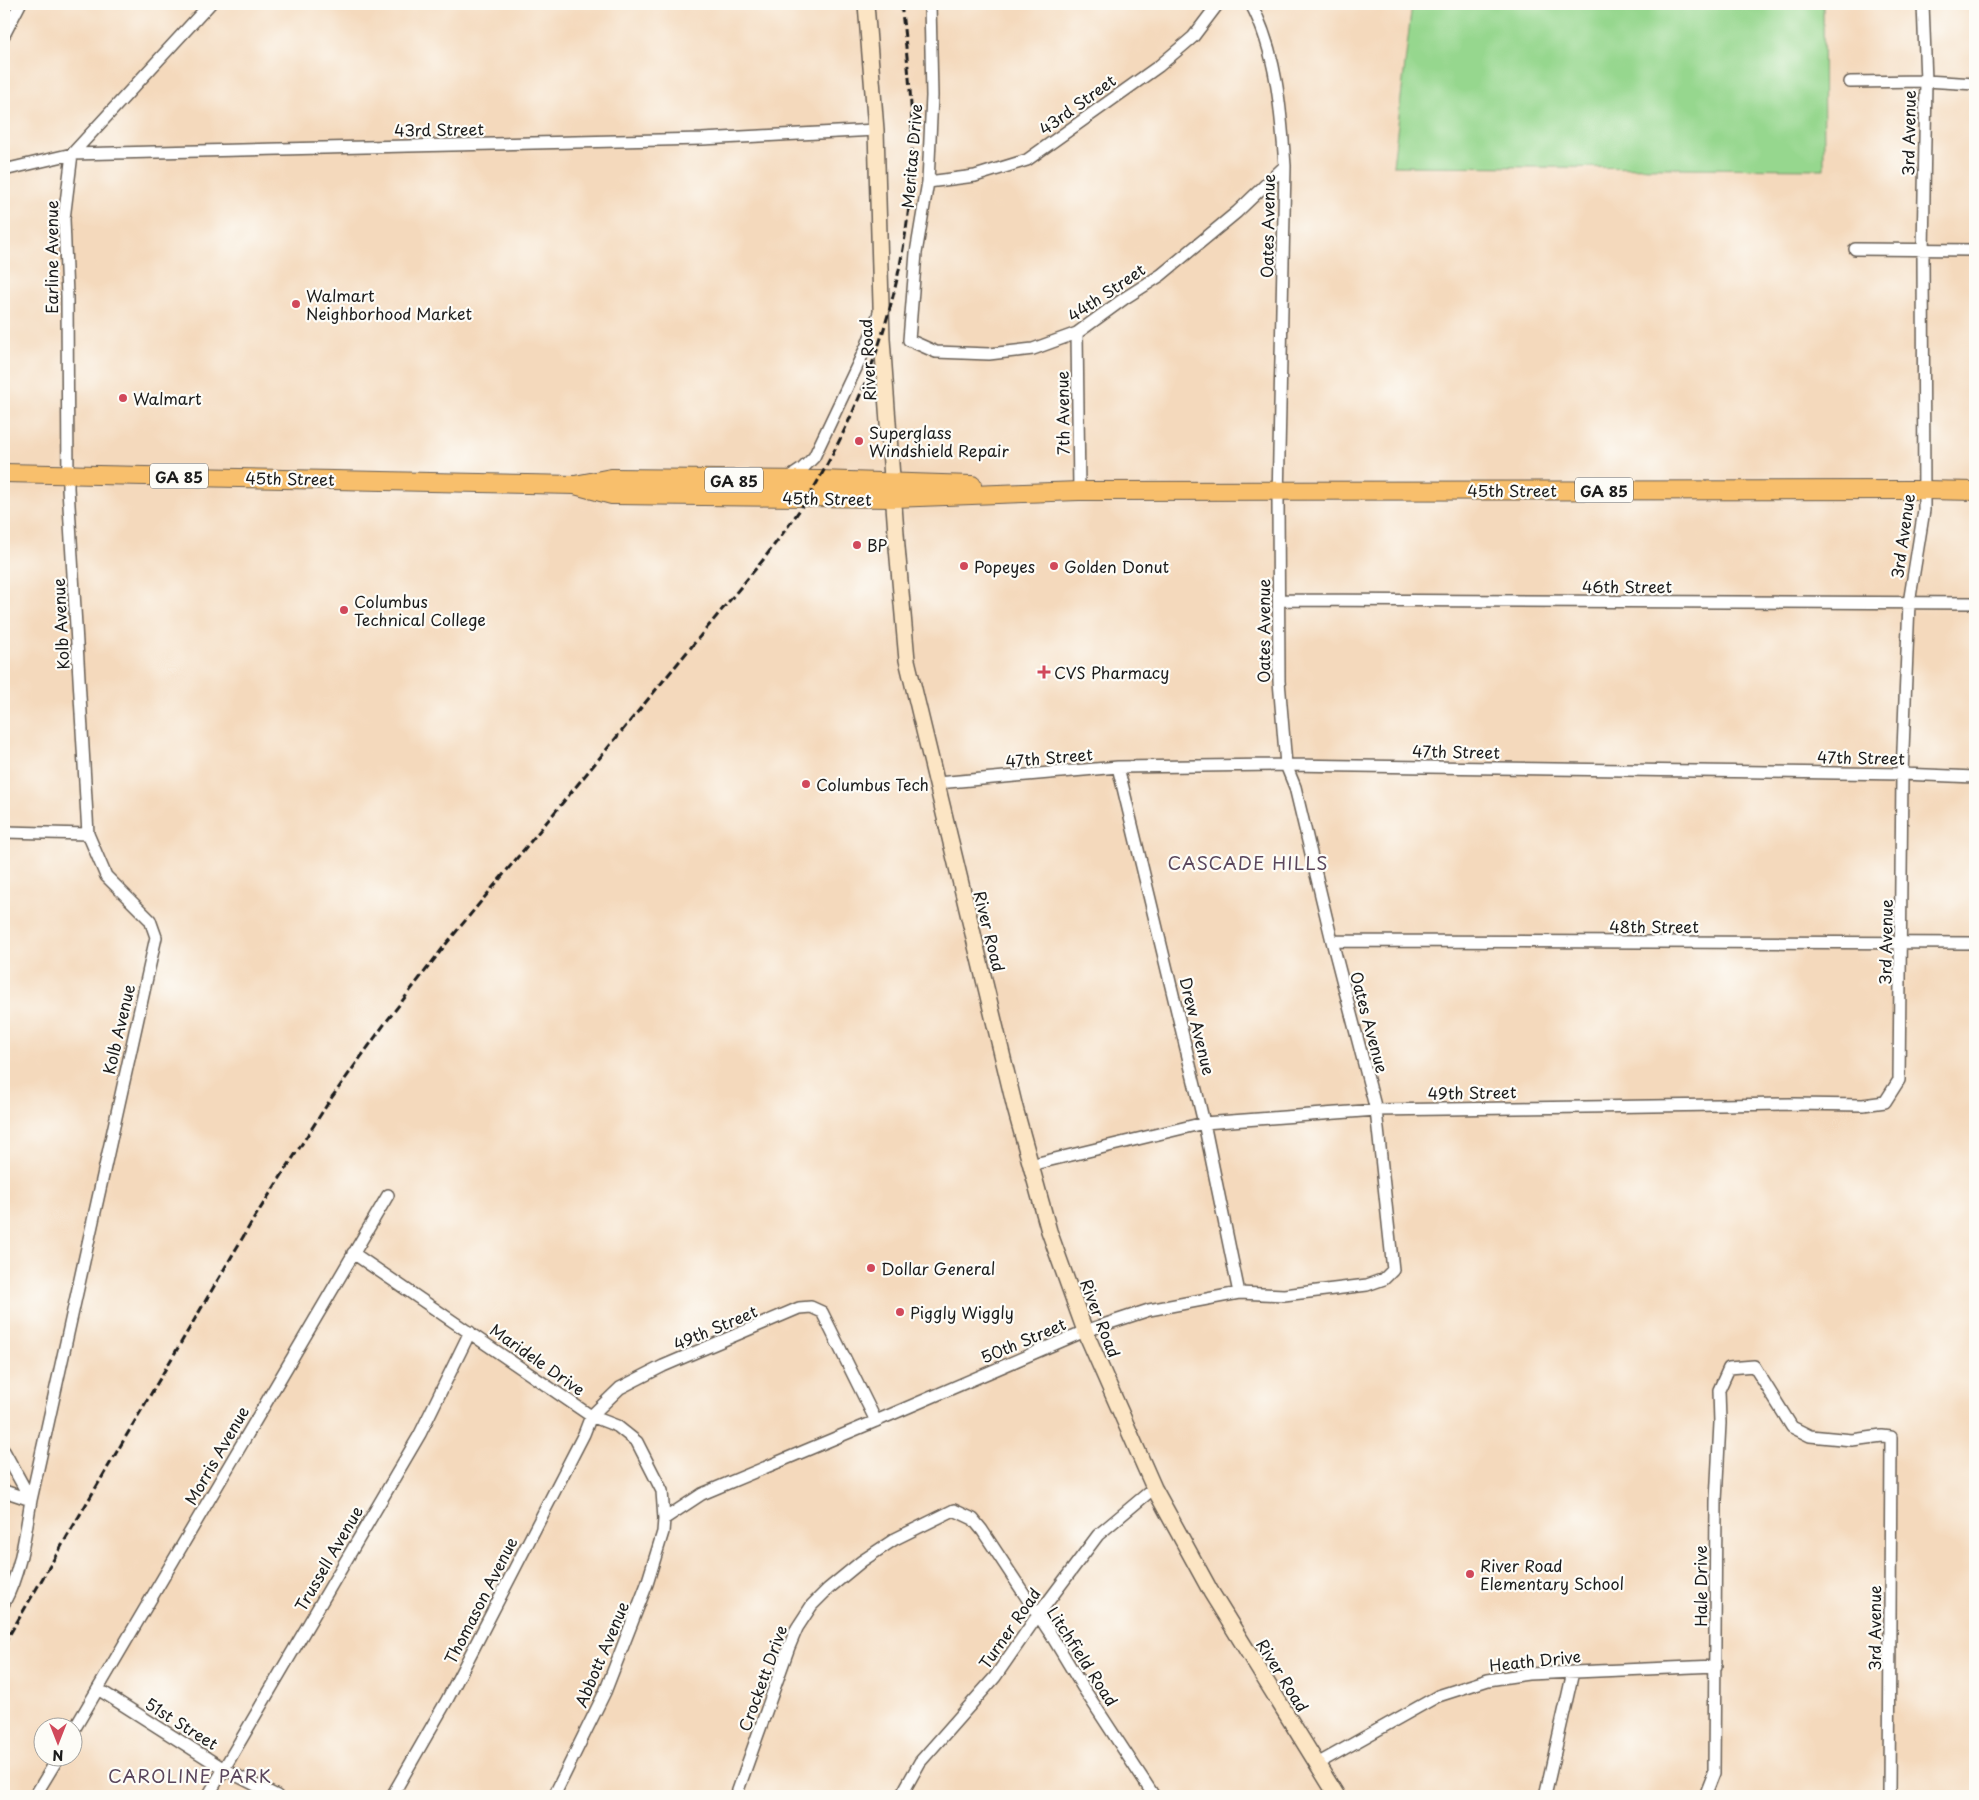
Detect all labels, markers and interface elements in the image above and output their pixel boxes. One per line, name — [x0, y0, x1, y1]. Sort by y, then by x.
street label: 43rd Street — [1034, 68, 1121, 140]
street label: 3rd Avenue — [1895, 90, 1921, 176]
street label: Meritas Drive — [894, 103, 928, 209]
street label: 43rd Street — [394, 116, 485, 142]
street label: Oates Avenue — [1254, 173, 1280, 278]
street label: Earline Avenue — [39, 200, 63, 314]
street label: 44th Street — [1062, 257, 1150, 327]
place label: Walmart Neighborhood Market — [306, 283, 472, 325]
marker: Walmart Neighborhood Market — [290, 298, 302, 310]
street label: River Road — [853, 318, 881, 402]
street label: 7th Avenue — [1049, 370, 1075, 455]
place label: Walmart — [133, 386, 202, 410]
marker: Walmart — [117, 392, 129, 404]
place label: Superglass Windshield Repair — [869, 420, 1009, 462]
marker: Superglass Windshield Repair — [853, 435, 865, 447]
road number: GA 85 — [150, 464, 208, 488]
street label: 45th Street — [245, 465, 335, 491]
road number: GA 85 — [705, 468, 763, 492]
street label: 45th Street — [1467, 478, 1557, 502]
road number: GA 85 — [1575, 478, 1633, 502]
street label: 45th Street — [782, 485, 872, 511]
street label: 3rd Avenue — [1884, 492, 1920, 580]
place label: BP — [867, 533, 888, 557]
marker: BP — [851, 539, 863, 551]
place label: Popeyes — [974, 554, 1035, 578]
place label: Golden Donut — [1064, 554, 1170, 578]
marker: Popeyes — [958, 560, 970, 572]
marker: Golden Donut — [1048, 560, 1060, 572]
street label: 46th Street — [1582, 574, 1673, 598]
street label: Kolb Avenue — [46, 577, 74, 670]
street label: Oates Avenue — [1251, 579, 1275, 683]
place label: Columbus Technical College — [354, 589, 486, 631]
marker: Columbus Technical College — [338, 604, 350, 616]
place label: CVS Pharmacy — [1054, 660, 1169, 684]
marker: CVS Pharmacy — [1038, 666, 1050, 678]
street label: 47th Street — [1412, 738, 1501, 764]
street label: 47th Street — [1004, 741, 1094, 773]
street label: 47th Street — [1817, 744, 1906, 770]
place label: Columbus Tech — [816, 772, 929, 796]
marker: Columbus Tech — [800, 778, 812, 790]
district label: CASCADE HILLS — [1167, 849, 1329, 876]
street label: River Road — [968, 888, 1012, 974]
street label: 3rd Avenue — [1872, 899, 1898, 985]
street label: 48th Street — [1609, 914, 1699, 938]
street label: Oates Avenue — [1345, 969, 1395, 1076]
street label: Drew Avenue — [1174, 975, 1222, 1078]
street label: Kolb Avenue — [96, 981, 140, 1076]
street label: 49th Street — [1427, 1079, 1517, 1105]
place label: Dollar General — [881, 1256, 995, 1280]
marker: Dollar General — [865, 1262, 877, 1274]
street label: River Road — [1075, 1275, 1127, 1361]
street label: 49th Street — [669, 1298, 761, 1355]
place label: Piggly Wiggly — [910, 1300, 1014, 1324]
marker: Piggly Wiggly — [894, 1306, 906, 1318]
street label: 50th Street — [977, 1311, 1070, 1369]
street label: Maridele Drive — [486, 1317, 590, 1401]
street label: Morris Avenue — [178, 1401, 254, 1509]
street label: Trussell Avenue — [288, 1501, 368, 1615]
street label: Thomason Avenue — [438, 1532, 523, 1668]
street label: Hale Drive — [1688, 1545, 1712, 1627]
place label: River Road Elementary School — [1480, 1553, 1624, 1595]
marker: River Road Elementary School — [1464, 1568, 1476, 1580]
street label: Turner Road — [972, 1583, 1046, 1673]
street label: 3rd Avenue — [1862, 1585, 1886, 1671]
street label: Abbott Avenue — [568, 1597, 634, 1711]
street label: Litchfield Road — [1042, 1601, 1124, 1711]
street label: Crockett Drive — [732, 1622, 792, 1734]
street label: River Road — [1251, 1634, 1315, 1716]
street label: Heath Drive — [1488, 1643, 1582, 1677]
street label: 51st Street — [141, 1691, 224, 1755]
north arrow — [32, 1718, 82, 1768]
text: N — [52, 1745, 64, 1766]
district label: CAROLINE PARK — [108, 1762, 272, 1789]

